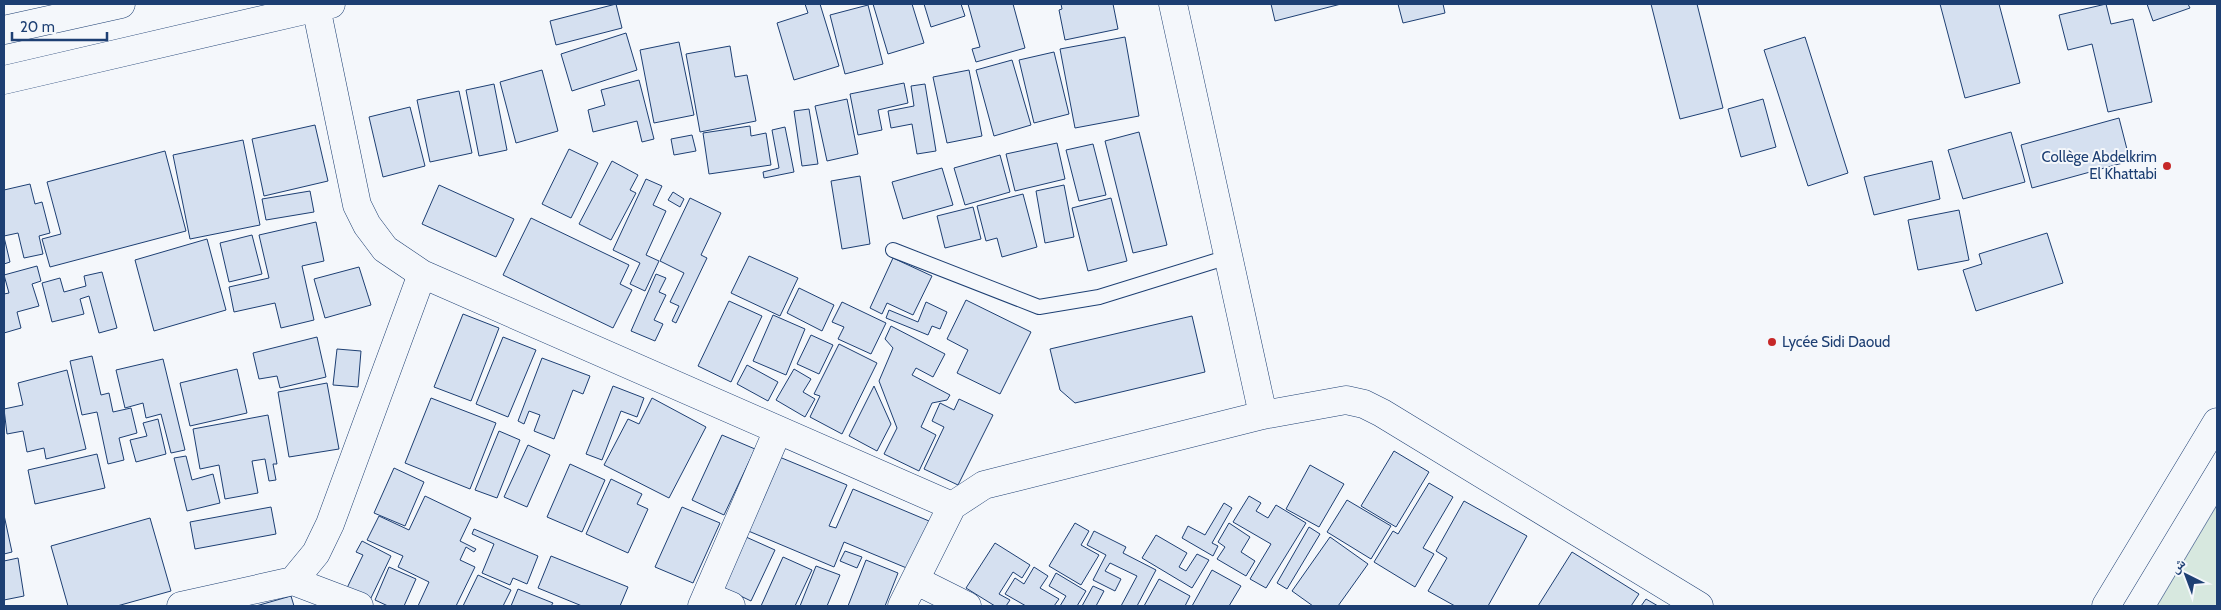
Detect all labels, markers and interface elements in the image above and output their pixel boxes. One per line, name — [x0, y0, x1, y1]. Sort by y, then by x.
scale bar — [12, 10, 108, 42]
text: 20 m — [20, 18, 55, 36]
place label: Collège Abdelkrim El Khattabi — [2042, 148, 2157, 183]
marker: Collège Abdelkrim El Khattabi — [2161, 160, 2173, 172]
place label: Lycée Sidi Daoud — [1782, 333, 1890, 351]
marker: Lycée Sidi Daoud — [1766, 336, 1778, 348]
north arrow — [2161, 550, 2211, 600]
text: ش — [2166, 554, 2189, 577]

